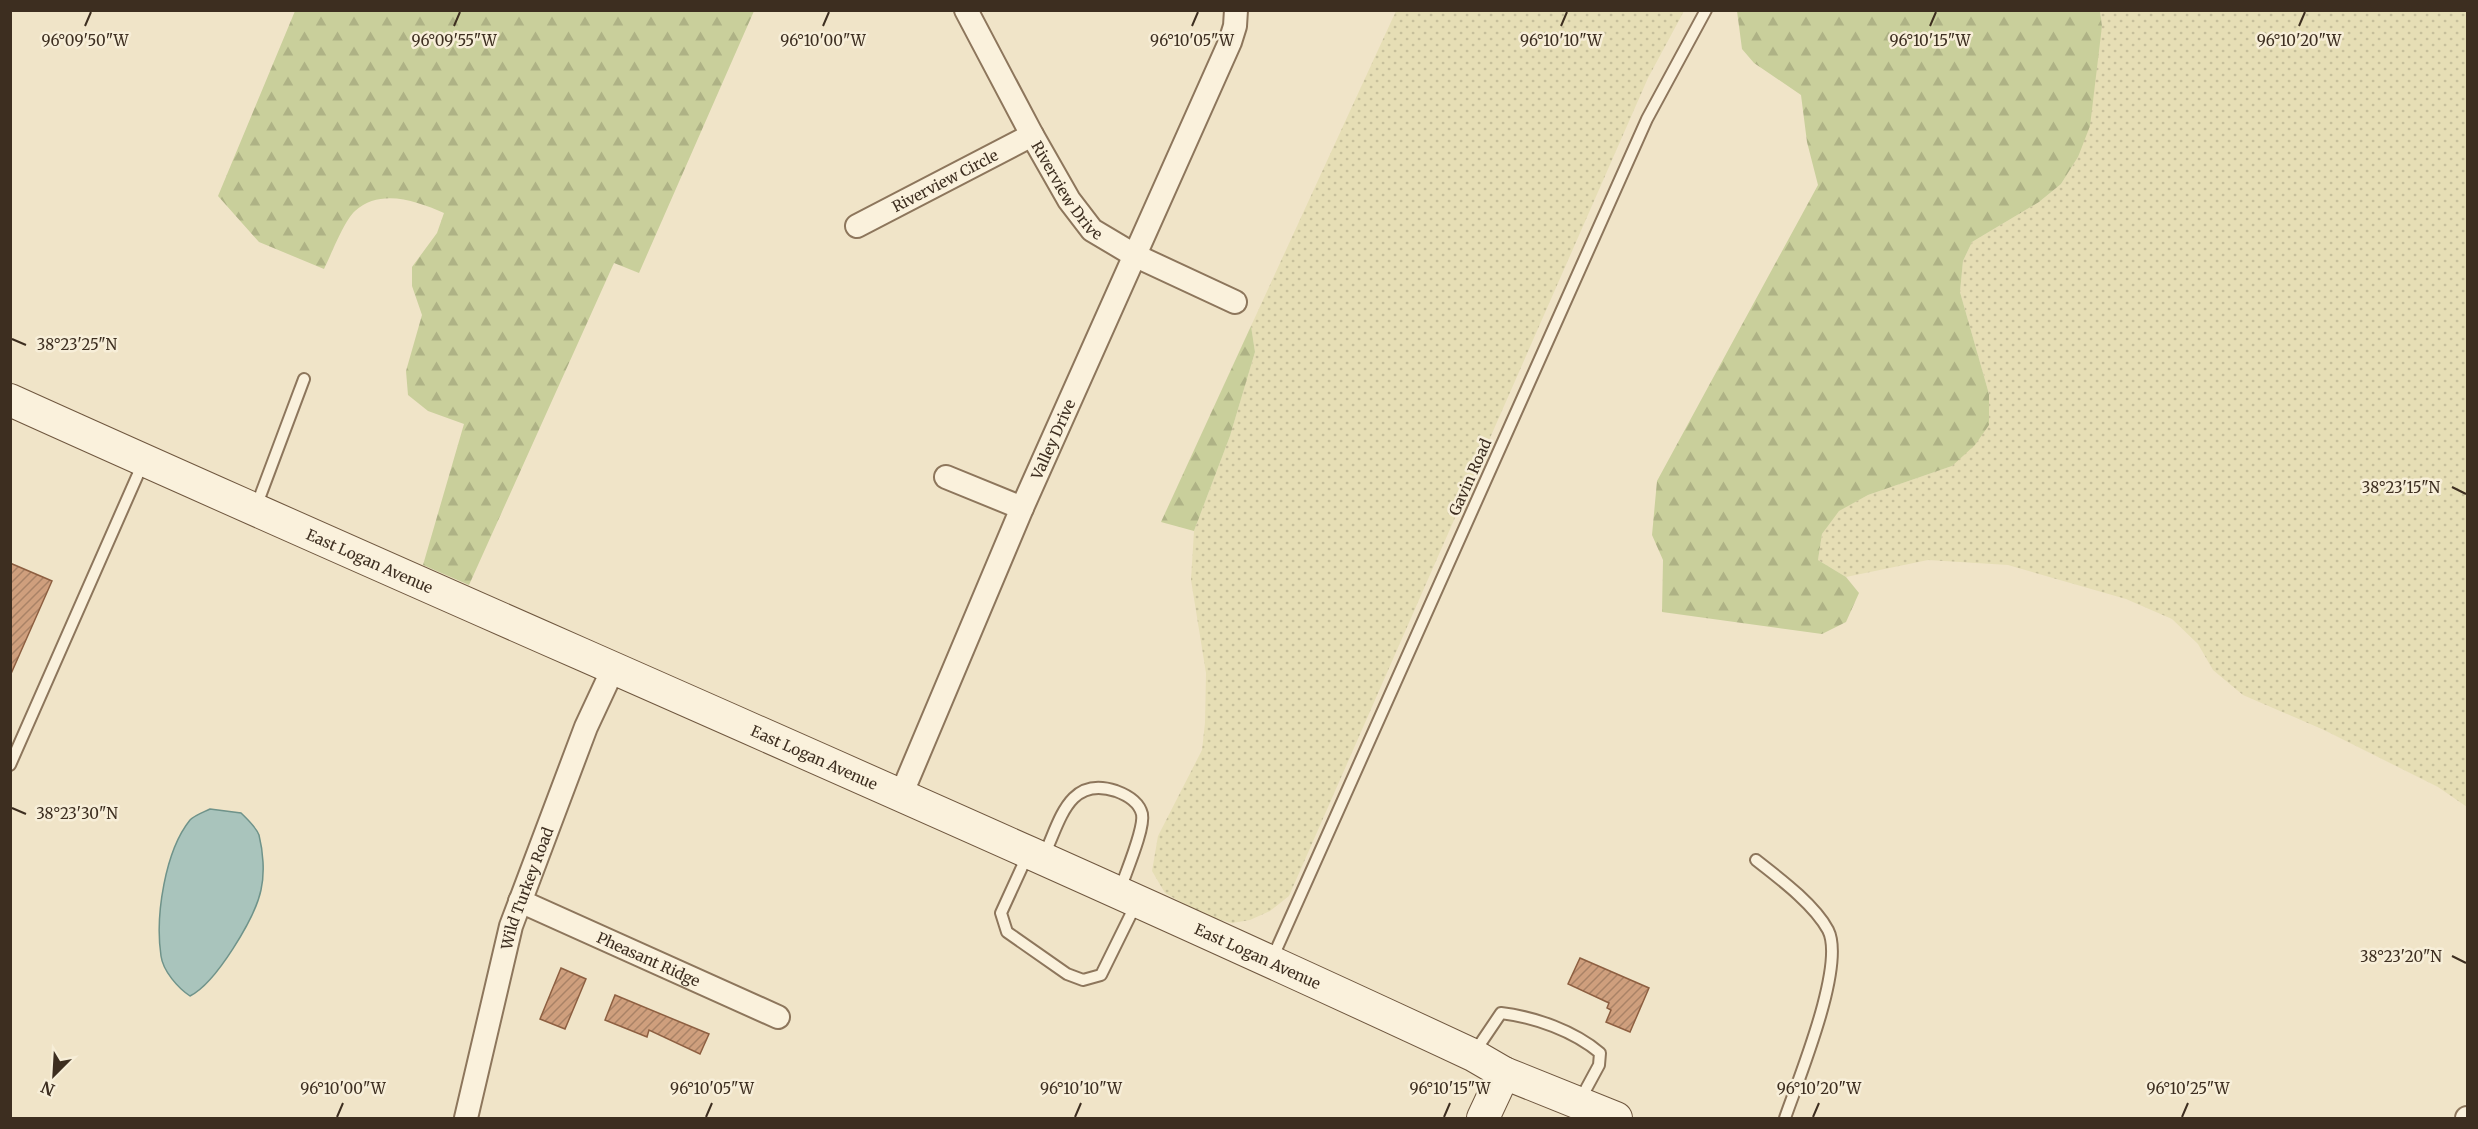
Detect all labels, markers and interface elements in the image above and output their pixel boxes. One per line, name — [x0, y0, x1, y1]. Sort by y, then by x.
text: 96°09'50"W — [42, 31, 130, 50]
text: 96°09'55"W — [411, 31, 498, 50]
text: 96°10'00"W — [780, 31, 867, 50]
text: 96°10'05"W — [1150, 31, 1235, 50]
text: 96°10'10"W — [1520, 31, 1603, 50]
text: 96°10'15"W — [1889, 31, 1972, 50]
text: 96°10'20"W — [2257, 31, 2342, 50]
street label: Riverview Drive — [1028, 137, 1106, 244]
street label: Riverview Circle — [889, 145, 1001, 216]
text: 38°23'25"N — [37, 335, 118, 354]
street label: Valley Drive — [1026, 396, 1079, 483]
street label: Gavin Road — [1445, 436, 1495, 518]
text: 38°23'15"N — [2362, 478, 2441, 497]
street label: East Logan Avenue — [304, 524, 436, 597]
street label: East Logan Avenue — [748, 721, 881, 793]
text: 38°23'30"N — [36, 804, 118, 823]
street label: Wild Turkey Road — [496, 824, 557, 952]
street label: East Logan Avenue — [1192, 919, 1324, 993]
street label: Pheasant Ridge — [594, 927, 703, 990]
text: 38°23'20"N — [2360, 947, 2442, 966]
north arrow — [24, 1045, 84, 1105]
text: N — [38, 1077, 58, 1100]
text: 96°10'00"W — [300, 1079, 387, 1098]
text: 96°10'05"W — [670, 1079, 755, 1098]
text: 96°10'10"W — [1040, 1079, 1123, 1098]
text: 96°10'15"W — [1409, 1079, 1492, 1098]
text: 96°10'20"W — [1777, 1079, 1862, 1098]
text: 96°10'25"W — [2146, 1079, 2231, 1098]

